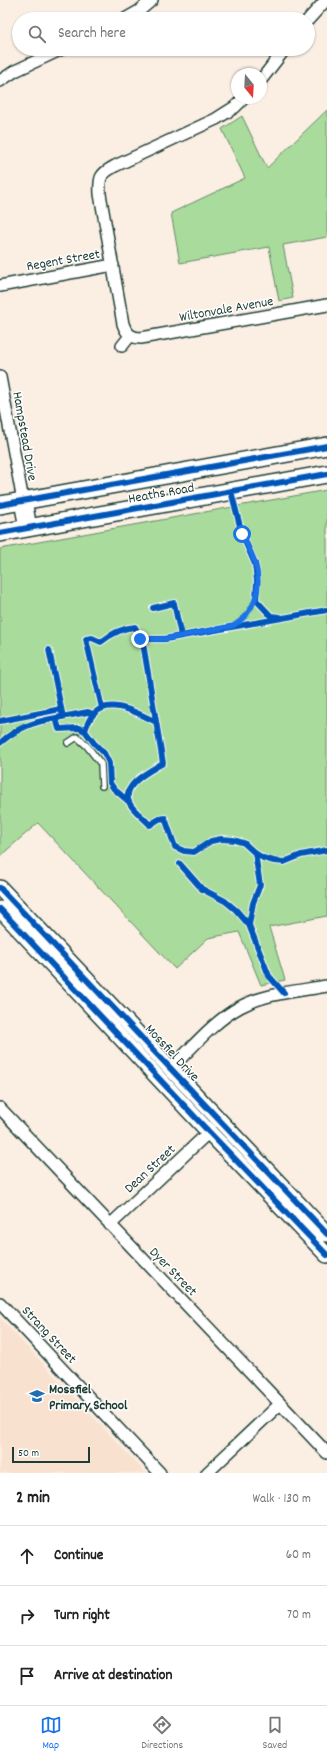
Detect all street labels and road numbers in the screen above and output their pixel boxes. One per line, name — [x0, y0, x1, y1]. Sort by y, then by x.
street label: Regent Street — [25, 245, 102, 277]
street label: Wiltonvale Avenue — [178, 292, 275, 328]
street label: Hampstead Drive — [6, 390, 42, 483]
street label: Heaths Road — [127, 478, 196, 510]
street label: Mossfiel Drive — [140, 1020, 204, 1087]
street label: Dean Street — [120, 1140, 180, 1198]
street label: Dyer Street — [144, 1243, 201, 1301]
street label: Strang Street — [16, 1302, 81, 1369]

